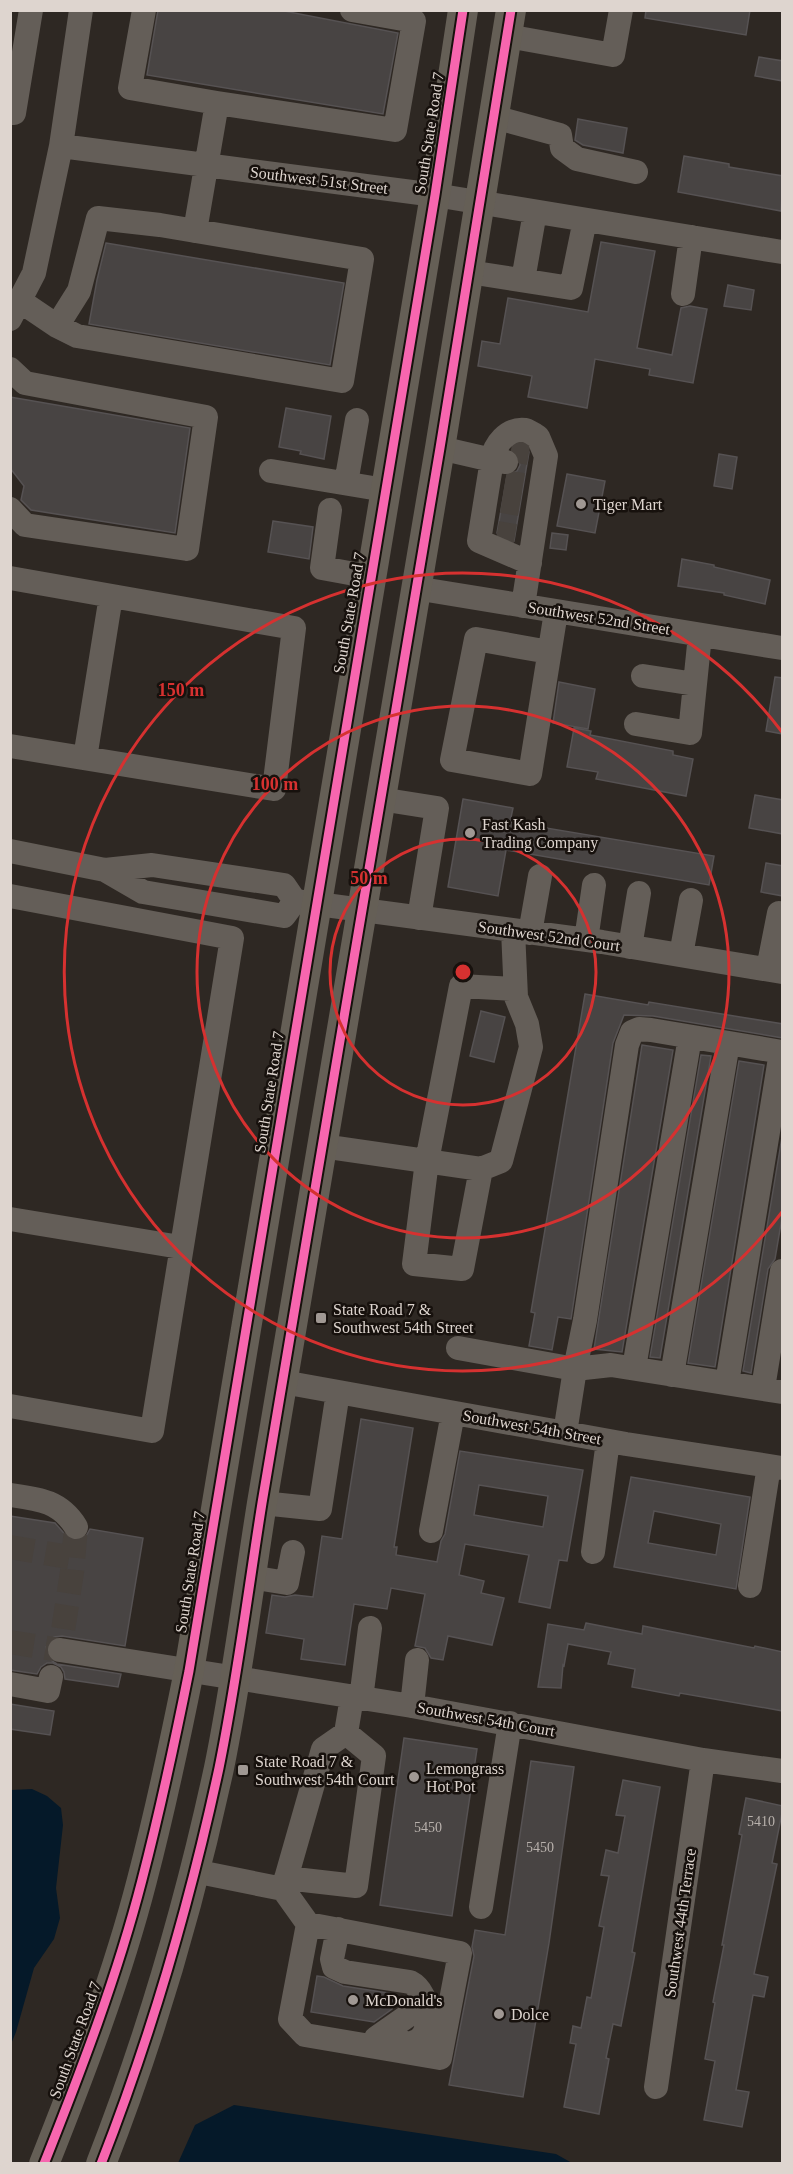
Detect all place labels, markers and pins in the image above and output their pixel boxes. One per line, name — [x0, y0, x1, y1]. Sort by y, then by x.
place label: Tiger Mart — [593, 496, 663, 514]
marker: Tiger Mart — [574, 497, 588, 511]
place label: Fast Kash Trading Company — [482, 816, 598, 852]
marker: Fast Kash Trading Company — [463, 826, 477, 840]
centre of rings — [453, 962, 473, 982]
place label: State Road 7 & Southwest 54th Street — [333, 1301, 474, 1336]
marker: State Road 7 & Southwest 54th Street — [314, 1311, 328, 1325]
place label: State Road 7 & Southwest 54th Court — [255, 1753, 395, 1788]
place label: Lemongrass Hot Pot — [426, 1760, 504, 1795]
marker: State Road 7 & Southwest 54th Court — [236, 1763, 250, 1777]
marker: Lemongrass Hot Pot — [407, 1770, 421, 1784]
place label: McDonald's — [365, 1992, 443, 2009]
marker: McDonald's — [346, 1993, 360, 2007]
place label: Dolce — [511, 2006, 549, 2023]
marker: Dolce — [492, 2007, 506, 2021]

